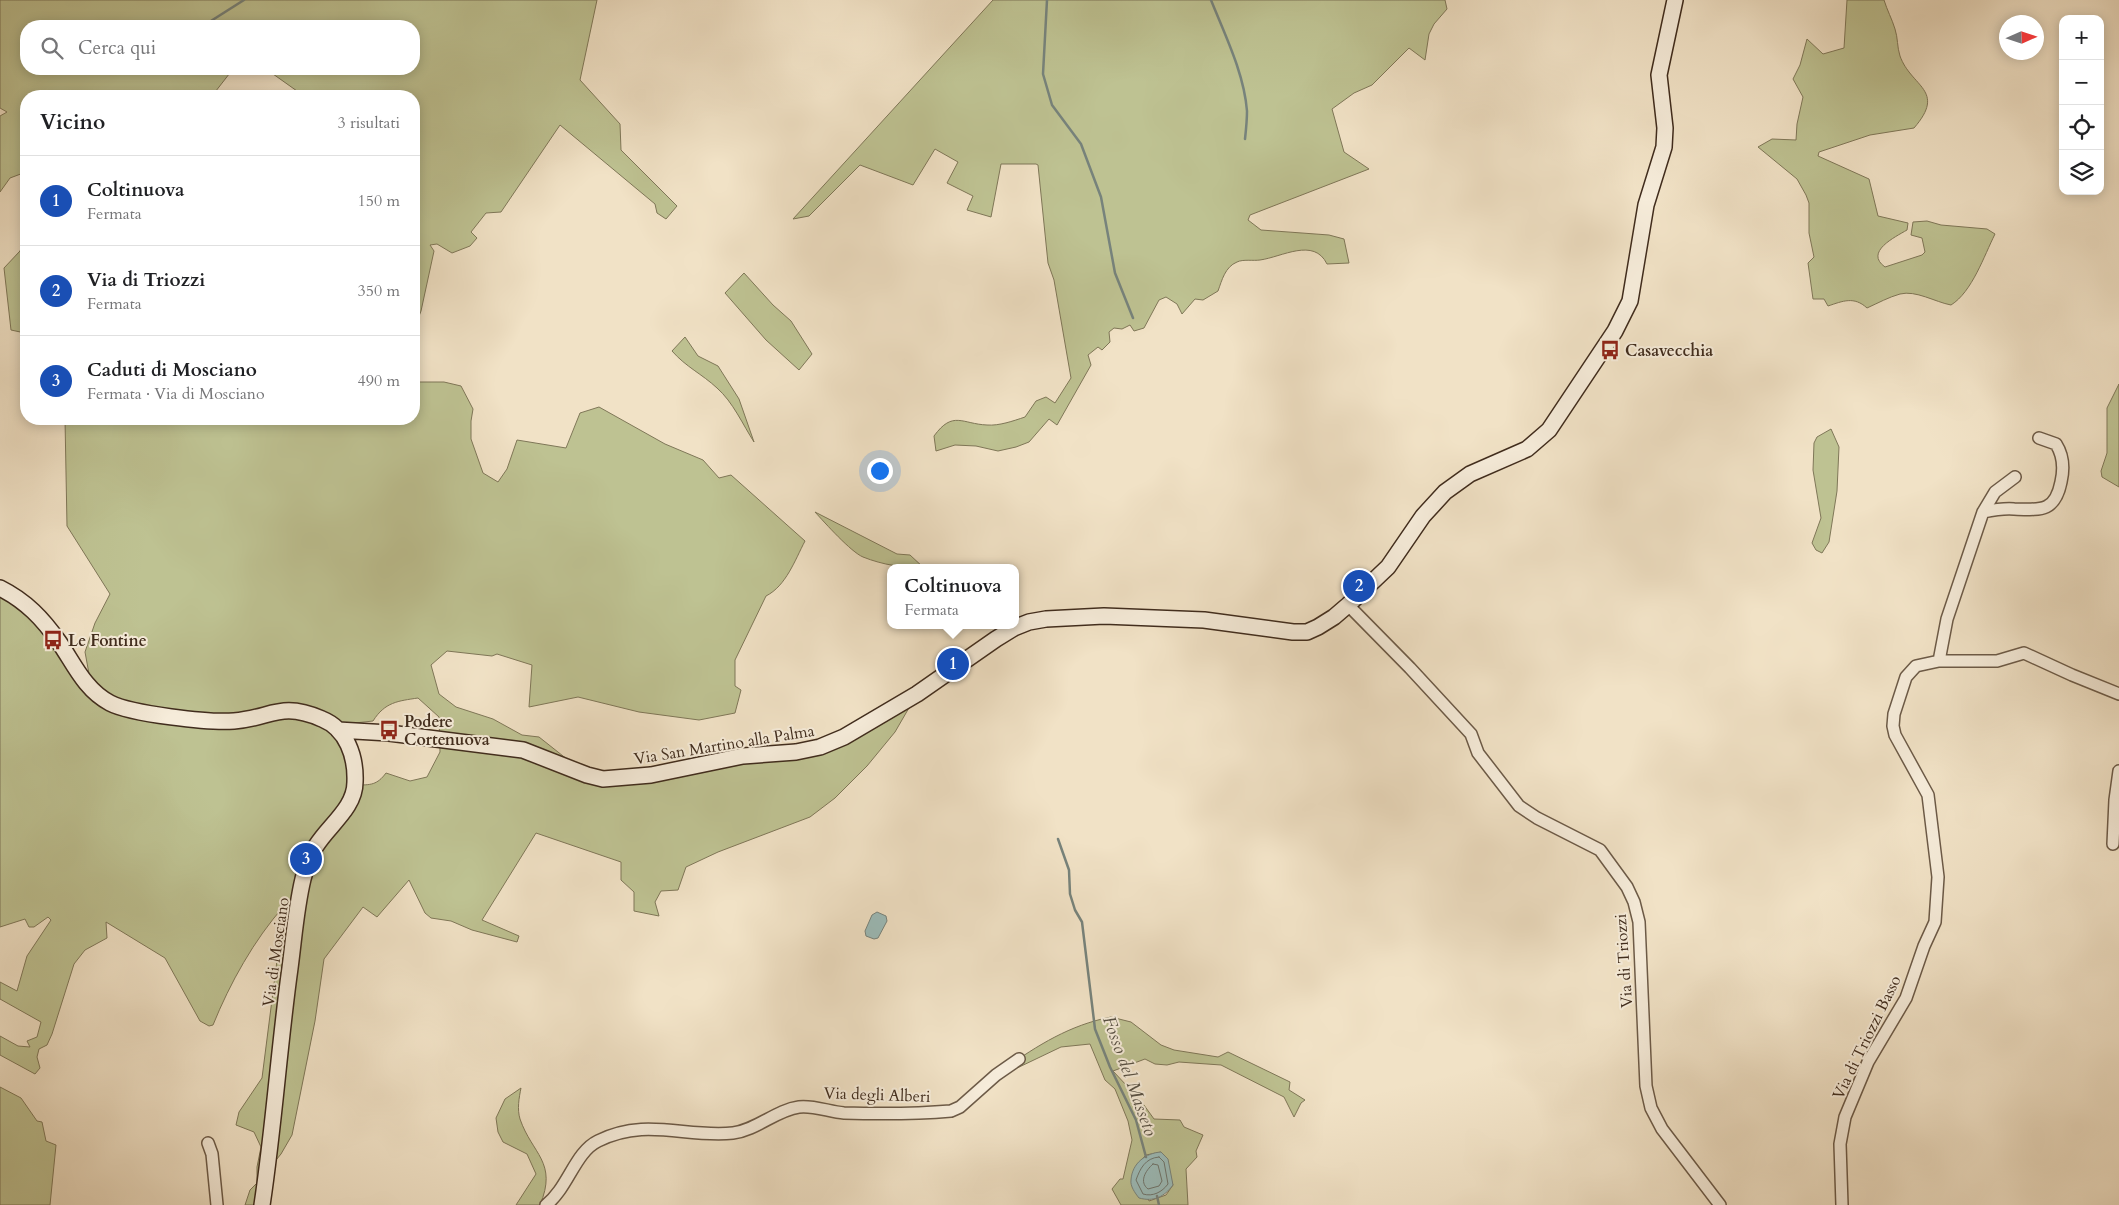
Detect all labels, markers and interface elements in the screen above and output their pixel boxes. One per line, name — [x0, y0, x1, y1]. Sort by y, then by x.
north arrow — [1999, 15, 2044, 60]
map controls — [2059, 15, 2104, 195]
button: + — [2059, 15, 2104, 60]
search box — [20, 20, 420, 75]
icon: search — [38, 34, 66, 62]
text: Cerca qui — [78, 35, 156, 61]
button: − — [2059, 60, 2104, 105]
button: locate — [2059, 105, 2104, 150]
text: Vicino — [40, 108, 105, 137]
text: 3 risultati — [337, 112, 400, 134]
button: layers — [2059, 150, 2104, 195]
text: Coltinuova — [87, 177, 184, 203]
text: 1 — [52, 190, 60, 212]
text: 150 m — [358, 190, 400, 212]
text: Fermata — [87, 203, 142, 225]
text: Via di Triozzi — [87, 267, 205, 293]
text: 2 — [52, 280, 60, 302]
text: 350 m — [358, 280, 400, 302]
text: Fermata — [87, 293, 142, 315]
bus stop icon: Casavecchia — [1599, 339, 1621, 361]
place label: Casavecchia — [1625, 340, 1713, 362]
text: Caduti di Mosciano — [87, 357, 257, 383]
text: 3 — [52, 370, 60, 392]
text: 490 m — [358, 370, 400, 392]
text: Fermata · Via di Mosciano — [87, 383, 265, 405]
your location — [867, 458, 893, 484]
popup — [887, 564, 1019, 629]
pin: 2 — [1343, 567, 1375, 605]
text: Coltinuova — [904, 573, 1002, 599]
text: Fermata — [904, 599, 959, 621]
bus stop icon: Le Fontine — [42, 629, 64, 651]
place label: Le Fontine — [68, 630, 147, 652]
pin: 1 — [937, 645, 969, 683]
place label: Podere Cortenuova — [404, 711, 490, 751]
bus stop icon: Podere Cortenuova — [378, 719, 400, 741]
street label: Via San Martino alla Palma — [632, 720, 816, 770]
pin: 3 — [290, 840, 322, 878]
street label: Via di Mosciano — [257, 896, 295, 1008]
street label: Via di Triozzi — [1610, 913, 1638, 1009]
street label: Via di Triozzi Basso — [1827, 971, 1907, 1103]
water label: Fosso del Masseto — [1096, 1012, 1163, 1140]
street label: Via degli Alberi — [823, 1082, 931, 1108]

